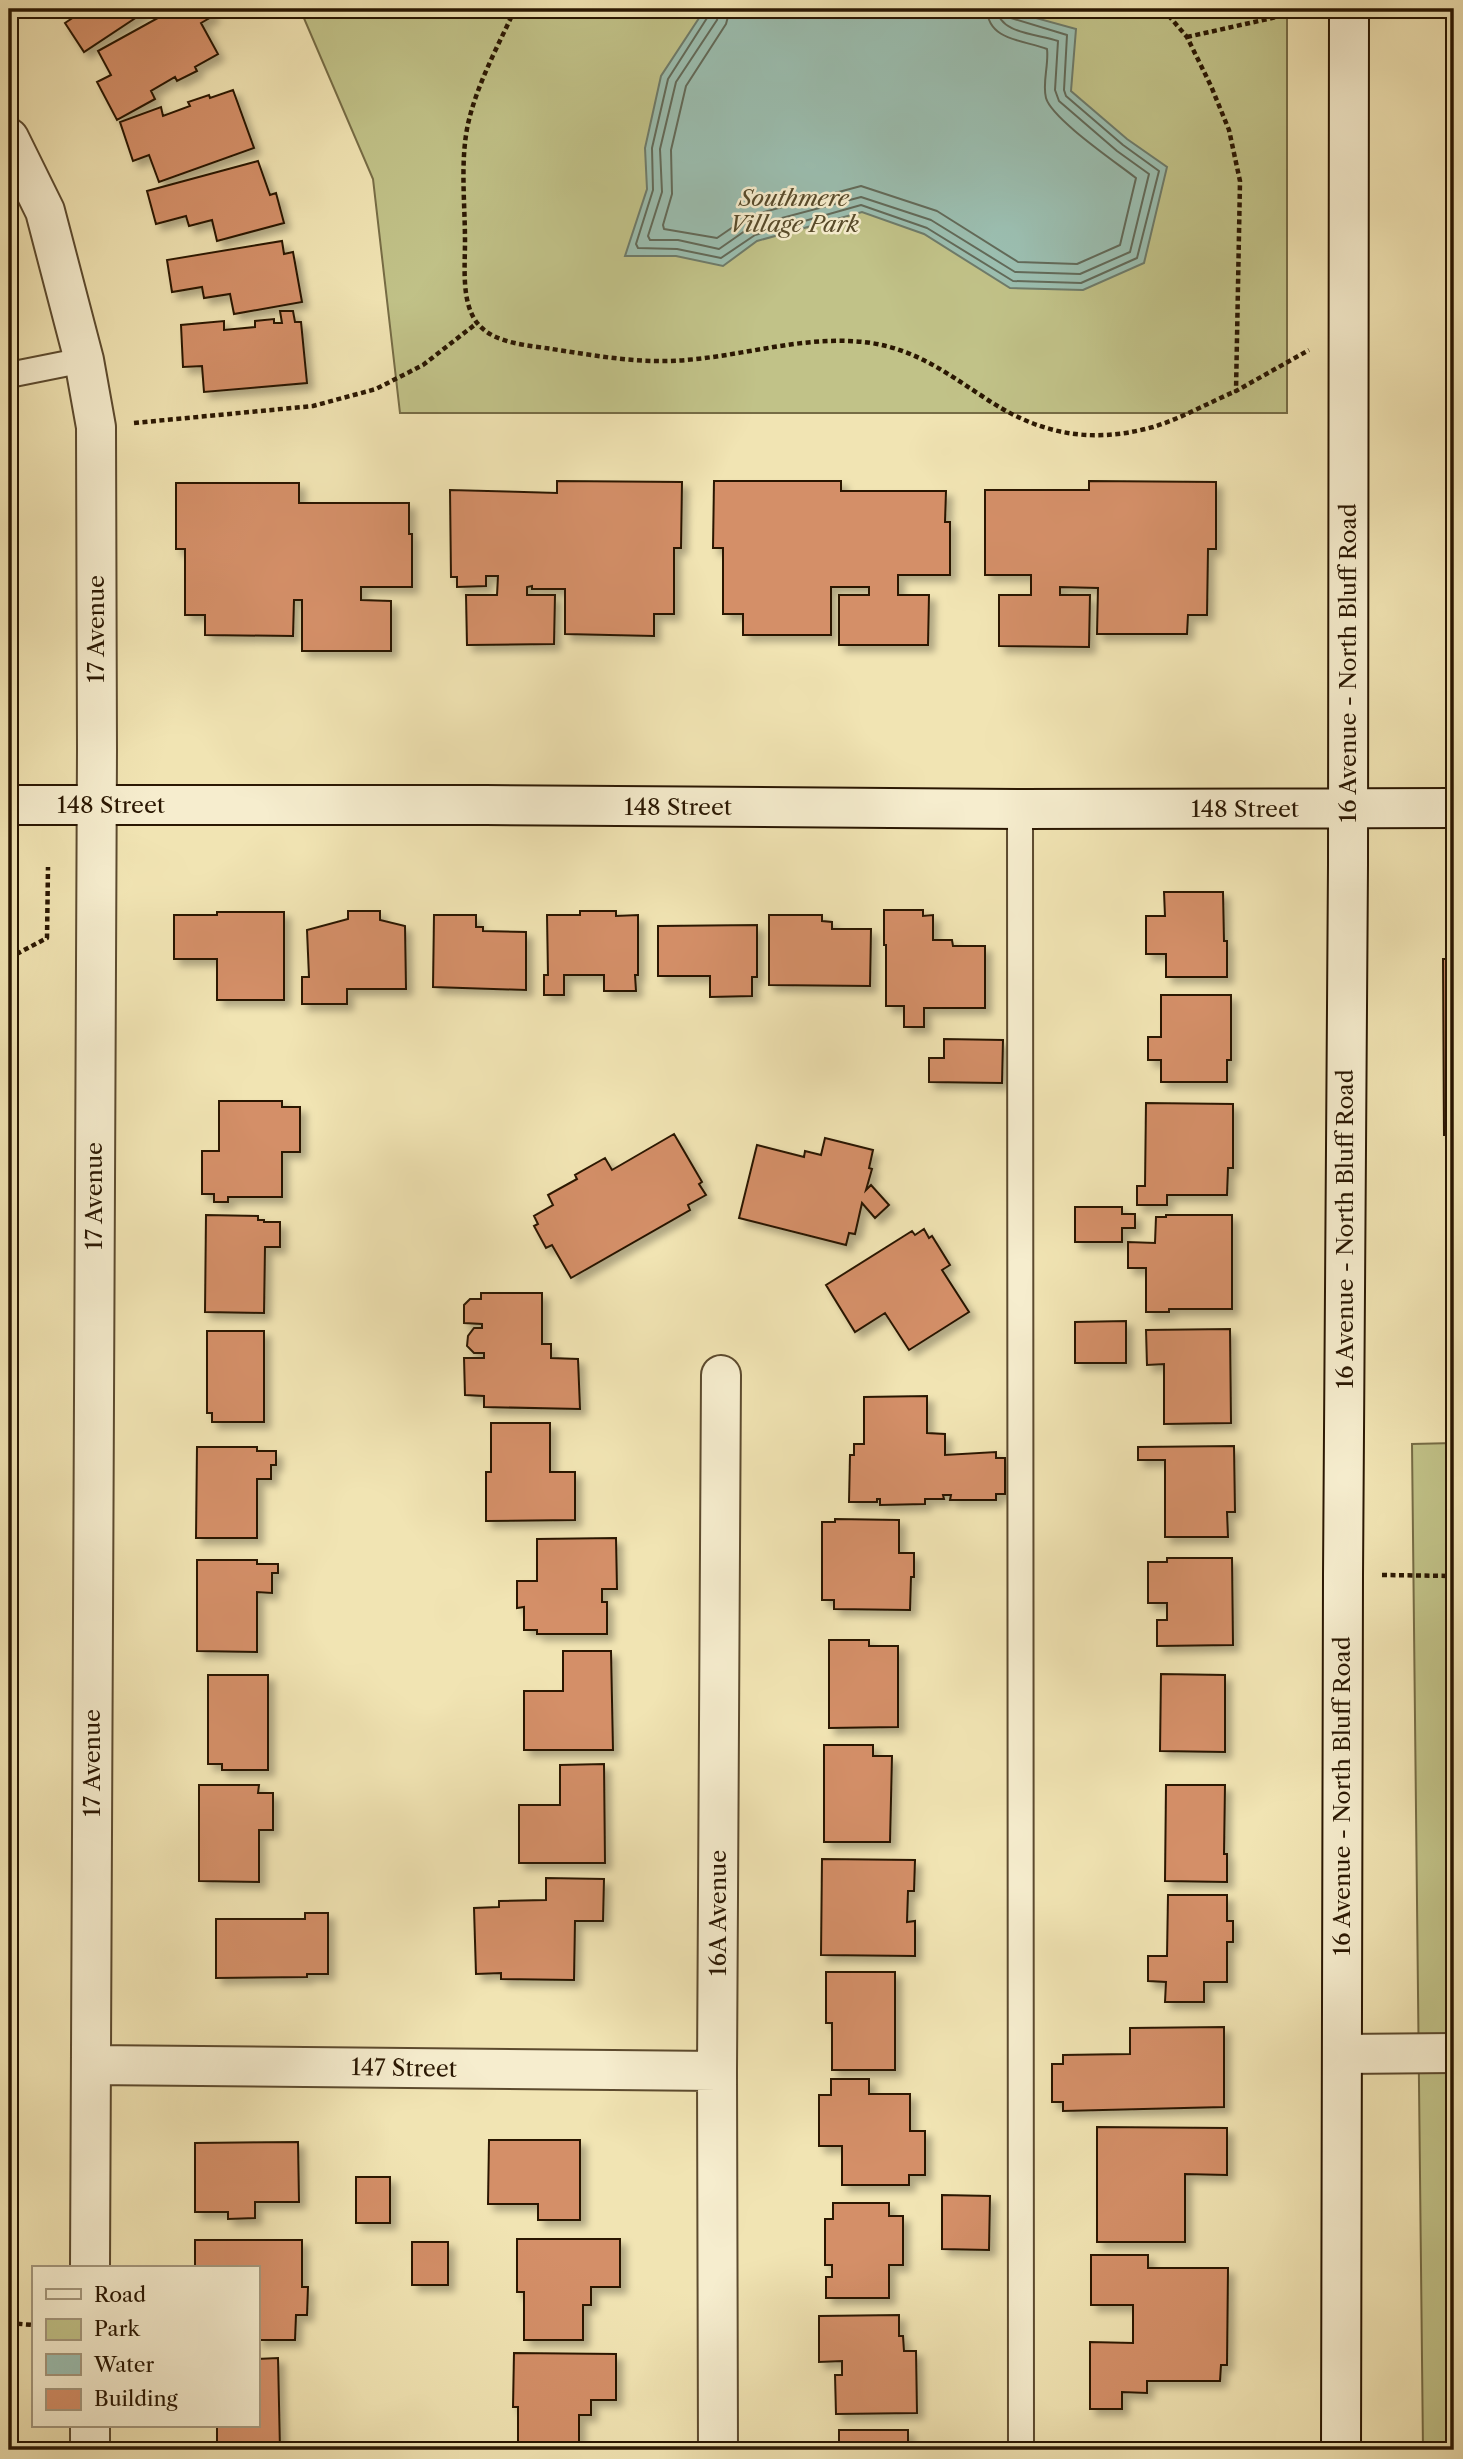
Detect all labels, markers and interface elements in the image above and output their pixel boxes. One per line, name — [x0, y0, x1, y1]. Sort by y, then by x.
park label: Southmere Village Park — [729, 184, 859, 238]
street label: 16 Avenue - North Bluff Road — [1334, 503, 1362, 823]
street label: 17 Avenue — [82, 575, 110, 683]
street label: 148 Street — [57, 791, 165, 819]
street label: 148 Street — [624, 793, 732, 821]
street label: 148 Street — [1191, 795, 1299, 823]
street label: 16 Avenue - North Bluff Road — [1331, 1069, 1359, 1389]
street label: 17 Avenue — [80, 1142, 108, 1250]
street label: 16 Avenue - North Bluff Road — [1328, 1636, 1356, 1956]
street label: 17 Avenue — [78, 1709, 106, 1817]
street label: 16A Avenue — [704, 1850, 732, 1976]
street label: 147 Street — [351, 2053, 457, 2083]
legend — [32, 2266, 259, 2428]
text: Road — [94, 2282, 146, 2307]
text: Park — [94, 2316, 140, 2341]
text: Water — [93, 2352, 154, 2377]
text: Building — [94, 2386, 179, 2411]

